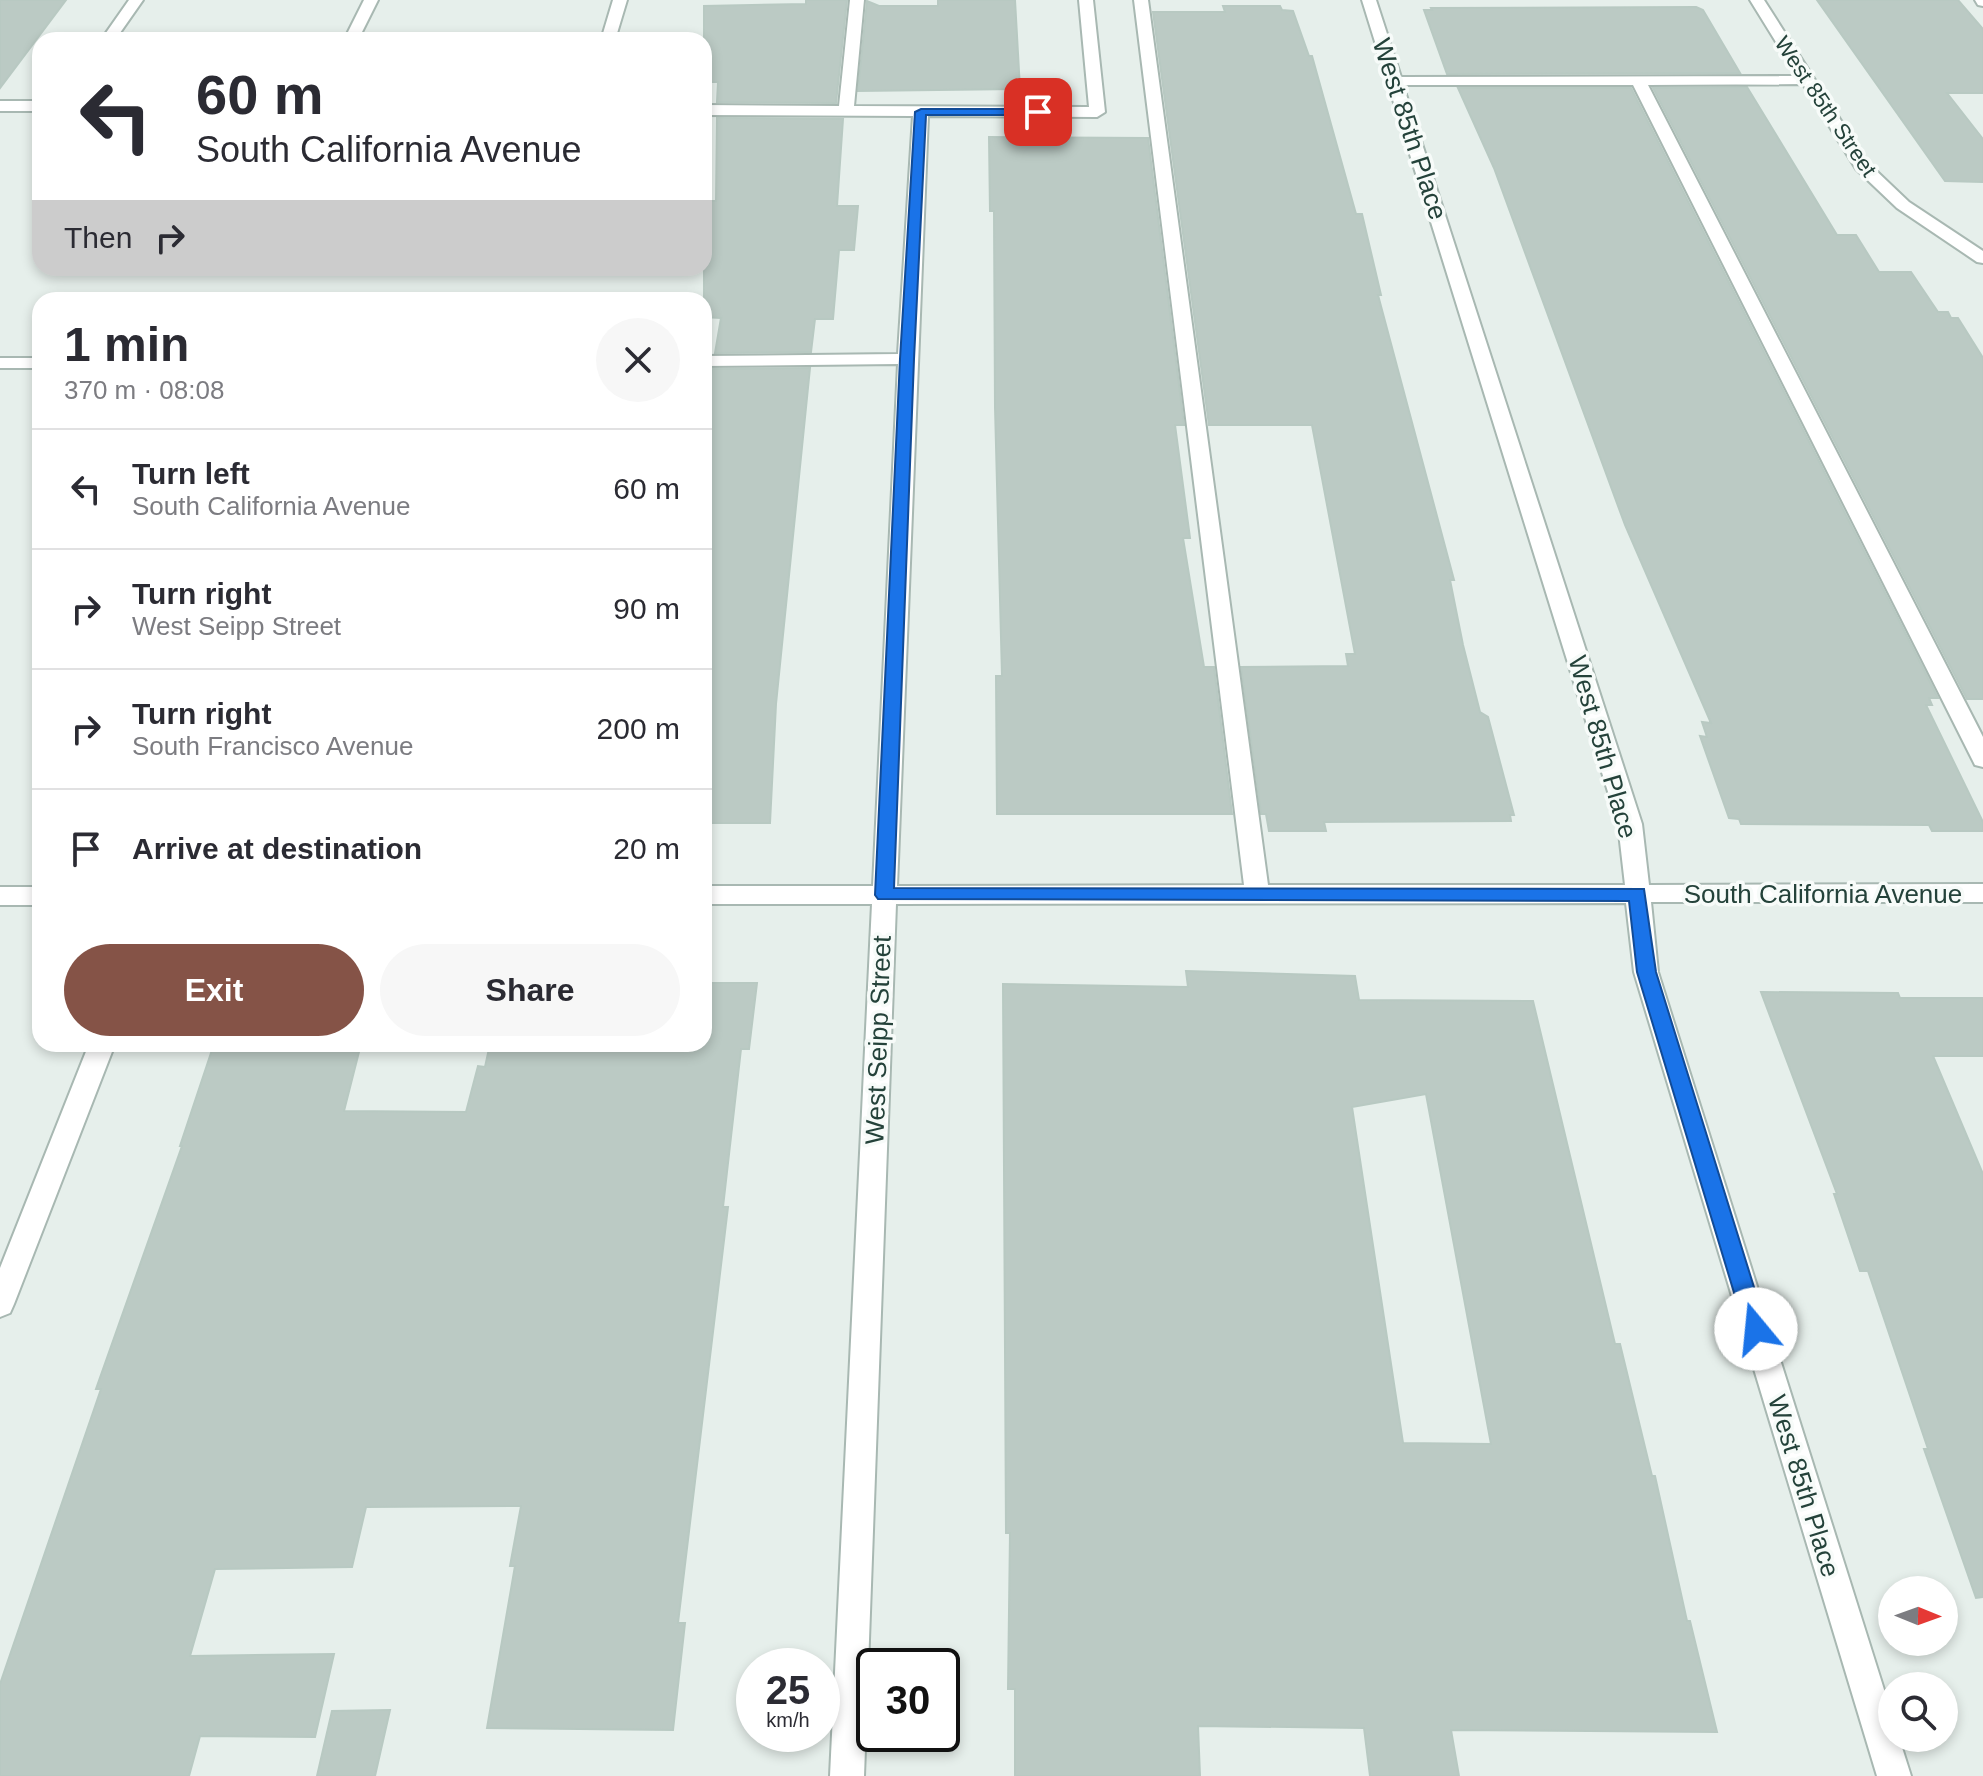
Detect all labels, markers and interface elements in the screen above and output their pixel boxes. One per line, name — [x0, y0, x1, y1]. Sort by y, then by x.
street label: West 85th Street — [1770, 32, 1882, 181]
street label: West 85th Place — [1367, 35, 1453, 223]
text: 60 m — [196, 63, 324, 126]
icon: left — [64, 64, 168, 168]
pin — [1004, 78, 1072, 146]
icon: arrive — [1016, 90, 1060, 134]
text: South California Avenue — [196, 129, 582, 170]
icon: right — [148, 216, 192, 260]
text: Then — [64, 221, 132, 254]
text: 1 min — [64, 318, 189, 371]
button: close — [596, 318, 680, 402]
text: 370 m · 08:08 — [64, 375, 224, 405]
text: Turn left — [132, 457, 250, 490]
icon: left — [64, 467, 108, 511]
text: 60 m — [613, 472, 680, 505]
text: South California Avenue — [132, 491, 411, 521]
text: Turn right — [132, 577, 271, 610]
icon: right — [64, 587, 108, 631]
text: 90 m — [613, 592, 680, 625]
text: West Seipp Street — [132, 611, 341, 641]
street label: West 85th Place — [1563, 652, 1643, 842]
text: Turn right — [132, 697, 271, 730]
icon: right — [64, 707, 108, 751]
text: 200 m — [597, 712, 680, 745]
text: South Francisco Avenue — [132, 731, 413, 761]
icon: arrive — [64, 827, 108, 871]
text: Arrive at destination — [132, 832, 422, 865]
text: 20 m — [613, 832, 680, 865]
street label: South California Avenue — [1684, 879, 1962, 909]
street label: West Seipp Street — [859, 934, 897, 1145]
button: Exit — [64, 944, 364, 1036]
button: Share — [380, 944, 680, 1036]
position arrow — [1714, 1287, 1798, 1371]
street label: West 85th Place — [1762, 1391, 1846, 1581]
north arrow — [1878, 1576, 1958, 1656]
map controls — [1878, 1576, 1958, 1752]
speed limit sign: 30 — [856, 1648, 960, 1752]
text: 25 — [766, 1668, 810, 1712]
button: search — [1878, 1672, 1958, 1752]
text: km/h — [766, 1709, 810, 1731]

